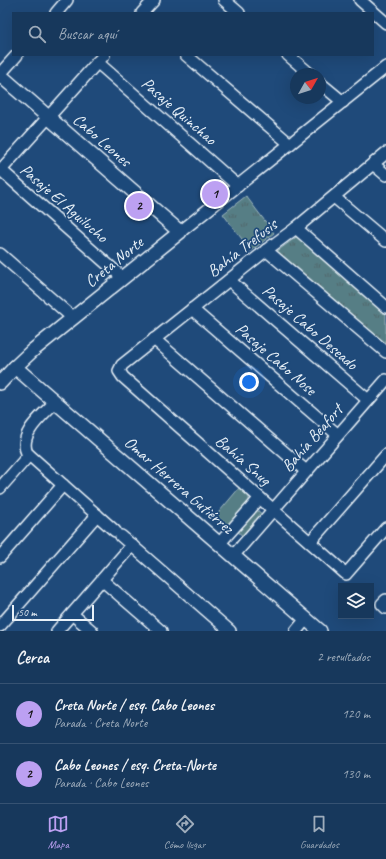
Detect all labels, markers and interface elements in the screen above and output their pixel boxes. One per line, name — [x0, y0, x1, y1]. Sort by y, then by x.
search box — [12, 12, 374, 56]
icon: search — [26, 23, 48, 45]
text: Buscar aquí — [58, 25, 117, 44]
north arrow — [290, 68, 326, 104]
street label: Pasaje Quinchao — [137, 73, 222, 150]
street label: Cabo Leones — [68, 109, 137, 173]
street label: Pasaje El Aguilucho — [16, 159, 113, 248]
pin: 1 — [202, 179, 228, 209]
pin: 2 — [126, 191, 152, 221]
street label: Bahía Trefusis — [203, 213, 283, 282]
street label: Creta Norte — [81, 231, 149, 292]
street label: Pasaje Cabo Deseado — [258, 280, 363, 375]
street label: Pasaje Cabo Nose — [231, 318, 322, 401]
your location — [239, 372, 259, 392]
street label: Bahía Beafort — [277, 398, 349, 476]
street label: Bahía Snug — [211, 430, 277, 491]
street label: Omar Herrera Gutiérrez — [120, 432, 239, 539]
map controls — [338, 583, 374, 619]
button: layers — [338, 583, 374, 619]
scale bar — [12, 603, 94, 622]
text: 50 m — [18, 605, 37, 619]
text: Cerca — [16, 647, 49, 668]
text: 2 resultados — [317, 649, 370, 665]
text: Creta Norte / esq. Cabo Leones — [54, 696, 214, 715]
text: 1 — [26, 706, 32, 722]
text: 120 m — [342, 706, 370, 722]
text: Parada · Creta Norte — [54, 715, 147, 731]
text: Cabo Leones / esq. Creta-Norte — [54, 756, 216, 775]
text: 2 — [26, 766, 32, 782]
text: 130 m — [342, 766, 370, 782]
text: Parada · Cabo Leones — [54, 775, 148, 791]
tab: Mapa — [47, 813, 69, 851]
tab: Cómo llegar — [164, 813, 206, 851]
tab: Guardados — [300, 813, 339, 851]

